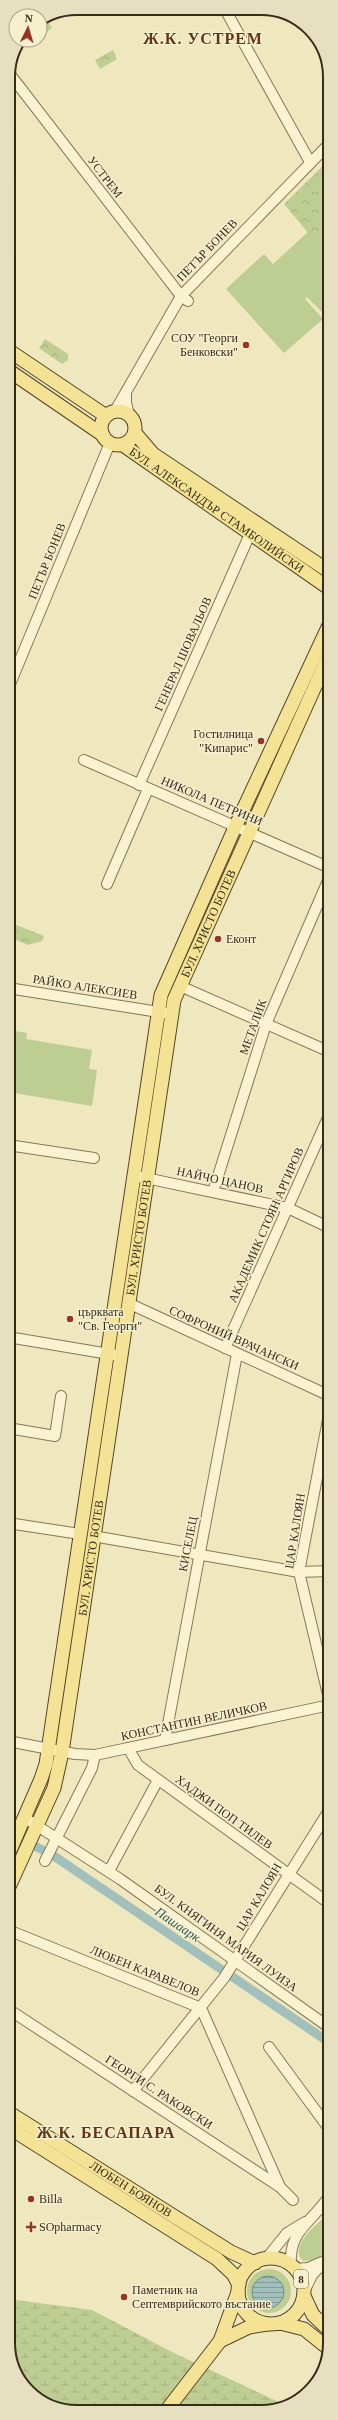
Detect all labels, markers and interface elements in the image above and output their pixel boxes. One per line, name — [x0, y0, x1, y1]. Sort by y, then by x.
north arrow — [8, 8, 48, 48]
text: N — [24, 12, 33, 24]
district label: Ж.К. УСТРЕМ — [143, 30, 263, 47]
street label: УСТРЕМ — [85, 154, 126, 201]
street label: ПЕТЪР БОНЕВ — [174, 216, 240, 284]
place label: СОУ "Георги Бенковски" — [171, 331, 239, 359]
marker: СОУ "Георги Бенковски" — [241, 340, 251, 350]
street label: БУЛ. АЛЕКСАНДЪР СТАМБОЛИЙСКИ — [126, 444, 307, 576]
street label: ПЕТЪР БОНЕВ — [25, 521, 69, 601]
street label: ГЕНЕРАЛ ШОВАЛЬОВ — [152, 595, 214, 713]
place label: Гостилница "Кипарис" — [193, 727, 254, 755]
marker: Гостилница "Кипарис" — [256, 736, 266, 746]
street label: НИКОЛА ПЕТРИНИ — [159, 773, 265, 829]
street label: БУЛ. ХРИСТО БОТЕВ — [178, 867, 239, 980]
place label: Еконт — [226, 932, 257, 946]
marker: Еконт — [213, 934, 223, 944]
street label: РАЙКО АЛЕКСИЕВ — [32, 972, 138, 1002]
street label: МЕТАЛИК — [236, 996, 270, 1057]
street label: АКАДЕМИК СТОЯН АРГИРОВ — [225, 1145, 307, 1305]
street label: НАЙЧО ЦАНОВ — [175, 1164, 265, 1196]
street label: БУЛ. ХРИСТО БОТЕВ — [123, 1179, 154, 1296]
street label: СОФРОНИЙ ВРАЧАНСКИ — [167, 1303, 301, 1373]
place label: църквата "Св. Георги" — [78, 1305, 142, 1333]
marker: църквата "Св. Георги" — [65, 1314, 75, 1324]
street label: ЦАР КАЛОЯН — [282, 1492, 308, 1570]
street label: БУЛ. ХРИСТО БОТЕВ — [75, 1499, 106, 1617]
street label: КИСЕЛЕЦ — [176, 1515, 200, 1573]
street label: КОНСТАНТИН ВЕЛИЧКОВ — [120, 1699, 268, 1743]
street label: ХАДЖИ ПОП ТИЛЕВ — [173, 1772, 275, 1852]
street label: ЦАР КАЛОЯН — [233, 1860, 285, 1933]
street label: БУЛ. КНЯГИНЯ МАРИЯ ЛУИЗА — [152, 1881, 301, 1995]
water label: Пашаарк — [151, 1903, 204, 1945]
street label: ЛЮБЕН КАРАВЕЛОВ — [88, 1943, 202, 1999]
street label: ГЕОРГИ С. РАКОВСКИ — [103, 2052, 216, 2132]
district label: Ж.К. БЕСАПАРА — [37, 2124, 175, 2141]
street label: ЛЮБЕН БОЯНОВ — [87, 2158, 174, 2220]
place label: Billa — [39, 2192, 63, 2206]
marker: Billa — [26, 2194, 36, 2204]
place label: SOpharmacy — [39, 2220, 102, 2234]
marker: SOpharmacy — [26, 2222, 36, 2232]
road number: 8 — [294, 2270, 308, 2288]
place label: Паметник на Септемврийското въстание — [132, 2283, 271, 2311]
marker: Паметник на Септемврийското въстание — [119, 2292, 129, 2302]

